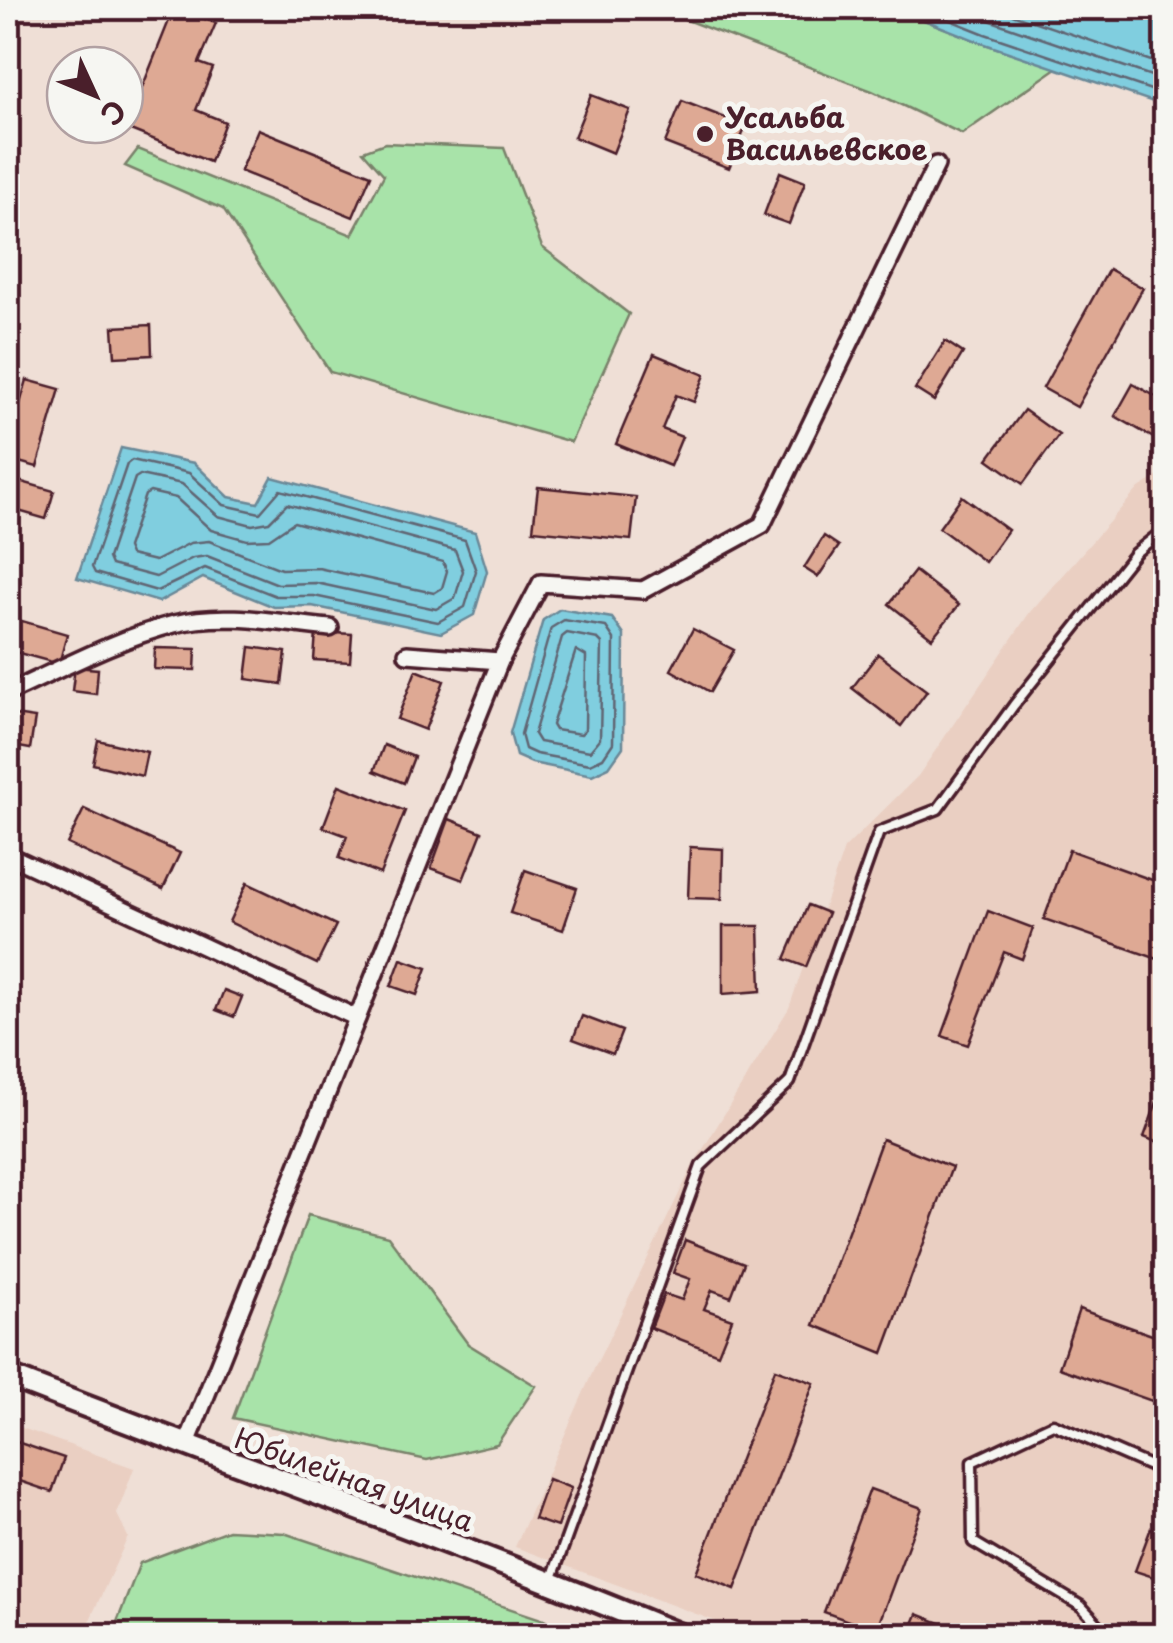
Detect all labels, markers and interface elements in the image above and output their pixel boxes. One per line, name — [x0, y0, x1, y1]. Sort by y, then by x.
north arrow — [45, 45, 145, 145]
text: С — [91, 91, 137, 136]
place label: Усальба Васильевское — [724, 95, 927, 170]
marker: Усальба Васильевское — [694, 123, 716, 145]
street label: Юбилейная улица — [229, 1415, 480, 1542]

